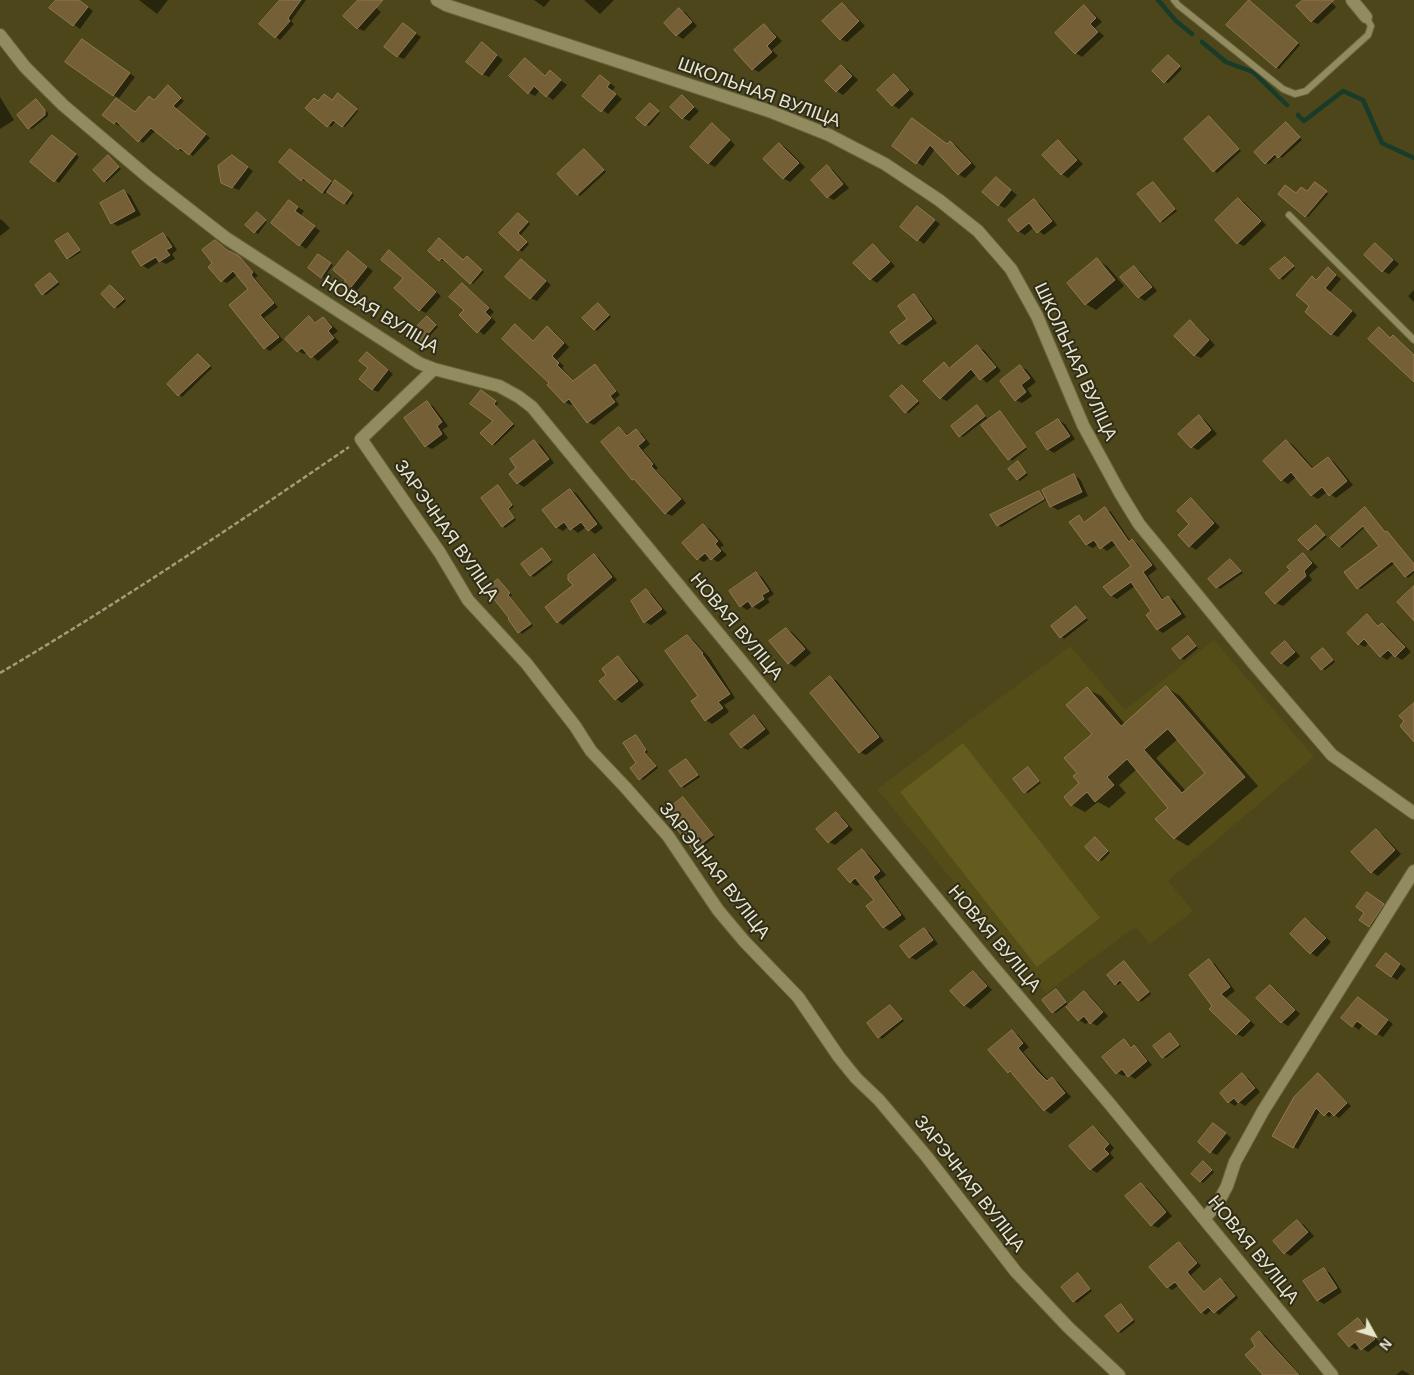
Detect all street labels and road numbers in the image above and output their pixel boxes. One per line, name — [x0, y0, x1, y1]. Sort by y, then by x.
street label: ШКОЛЬНАЯ ВУЛІЦА — [675, 54, 843, 132]
street label: НОВАЯ ВУЛІЦА — [318, 272, 442, 358]
street label: ШКОЛЬНАЯ ВУЛІЦА — [1029, 280, 1121, 444]
street label: ЗАРЭЧНАЯ ВУЛІЦА — [389, 456, 503, 606]
street label: НОВАЯ ВУЛІЦА — [685, 569, 787, 685]
street label: ЗАРЭЧНАЯ ВУЛІЦА — [654, 798, 774, 944]
street label: НОВАЯ ВУЛІЦА — [943, 881, 1045, 997]
street label: ЗАРЭЧНАЯ ВУЛІЦА — [909, 1111, 1029, 1257]
street label: НОВАЯ ВУЛІЦА — [1203, 1192, 1303, 1308]

